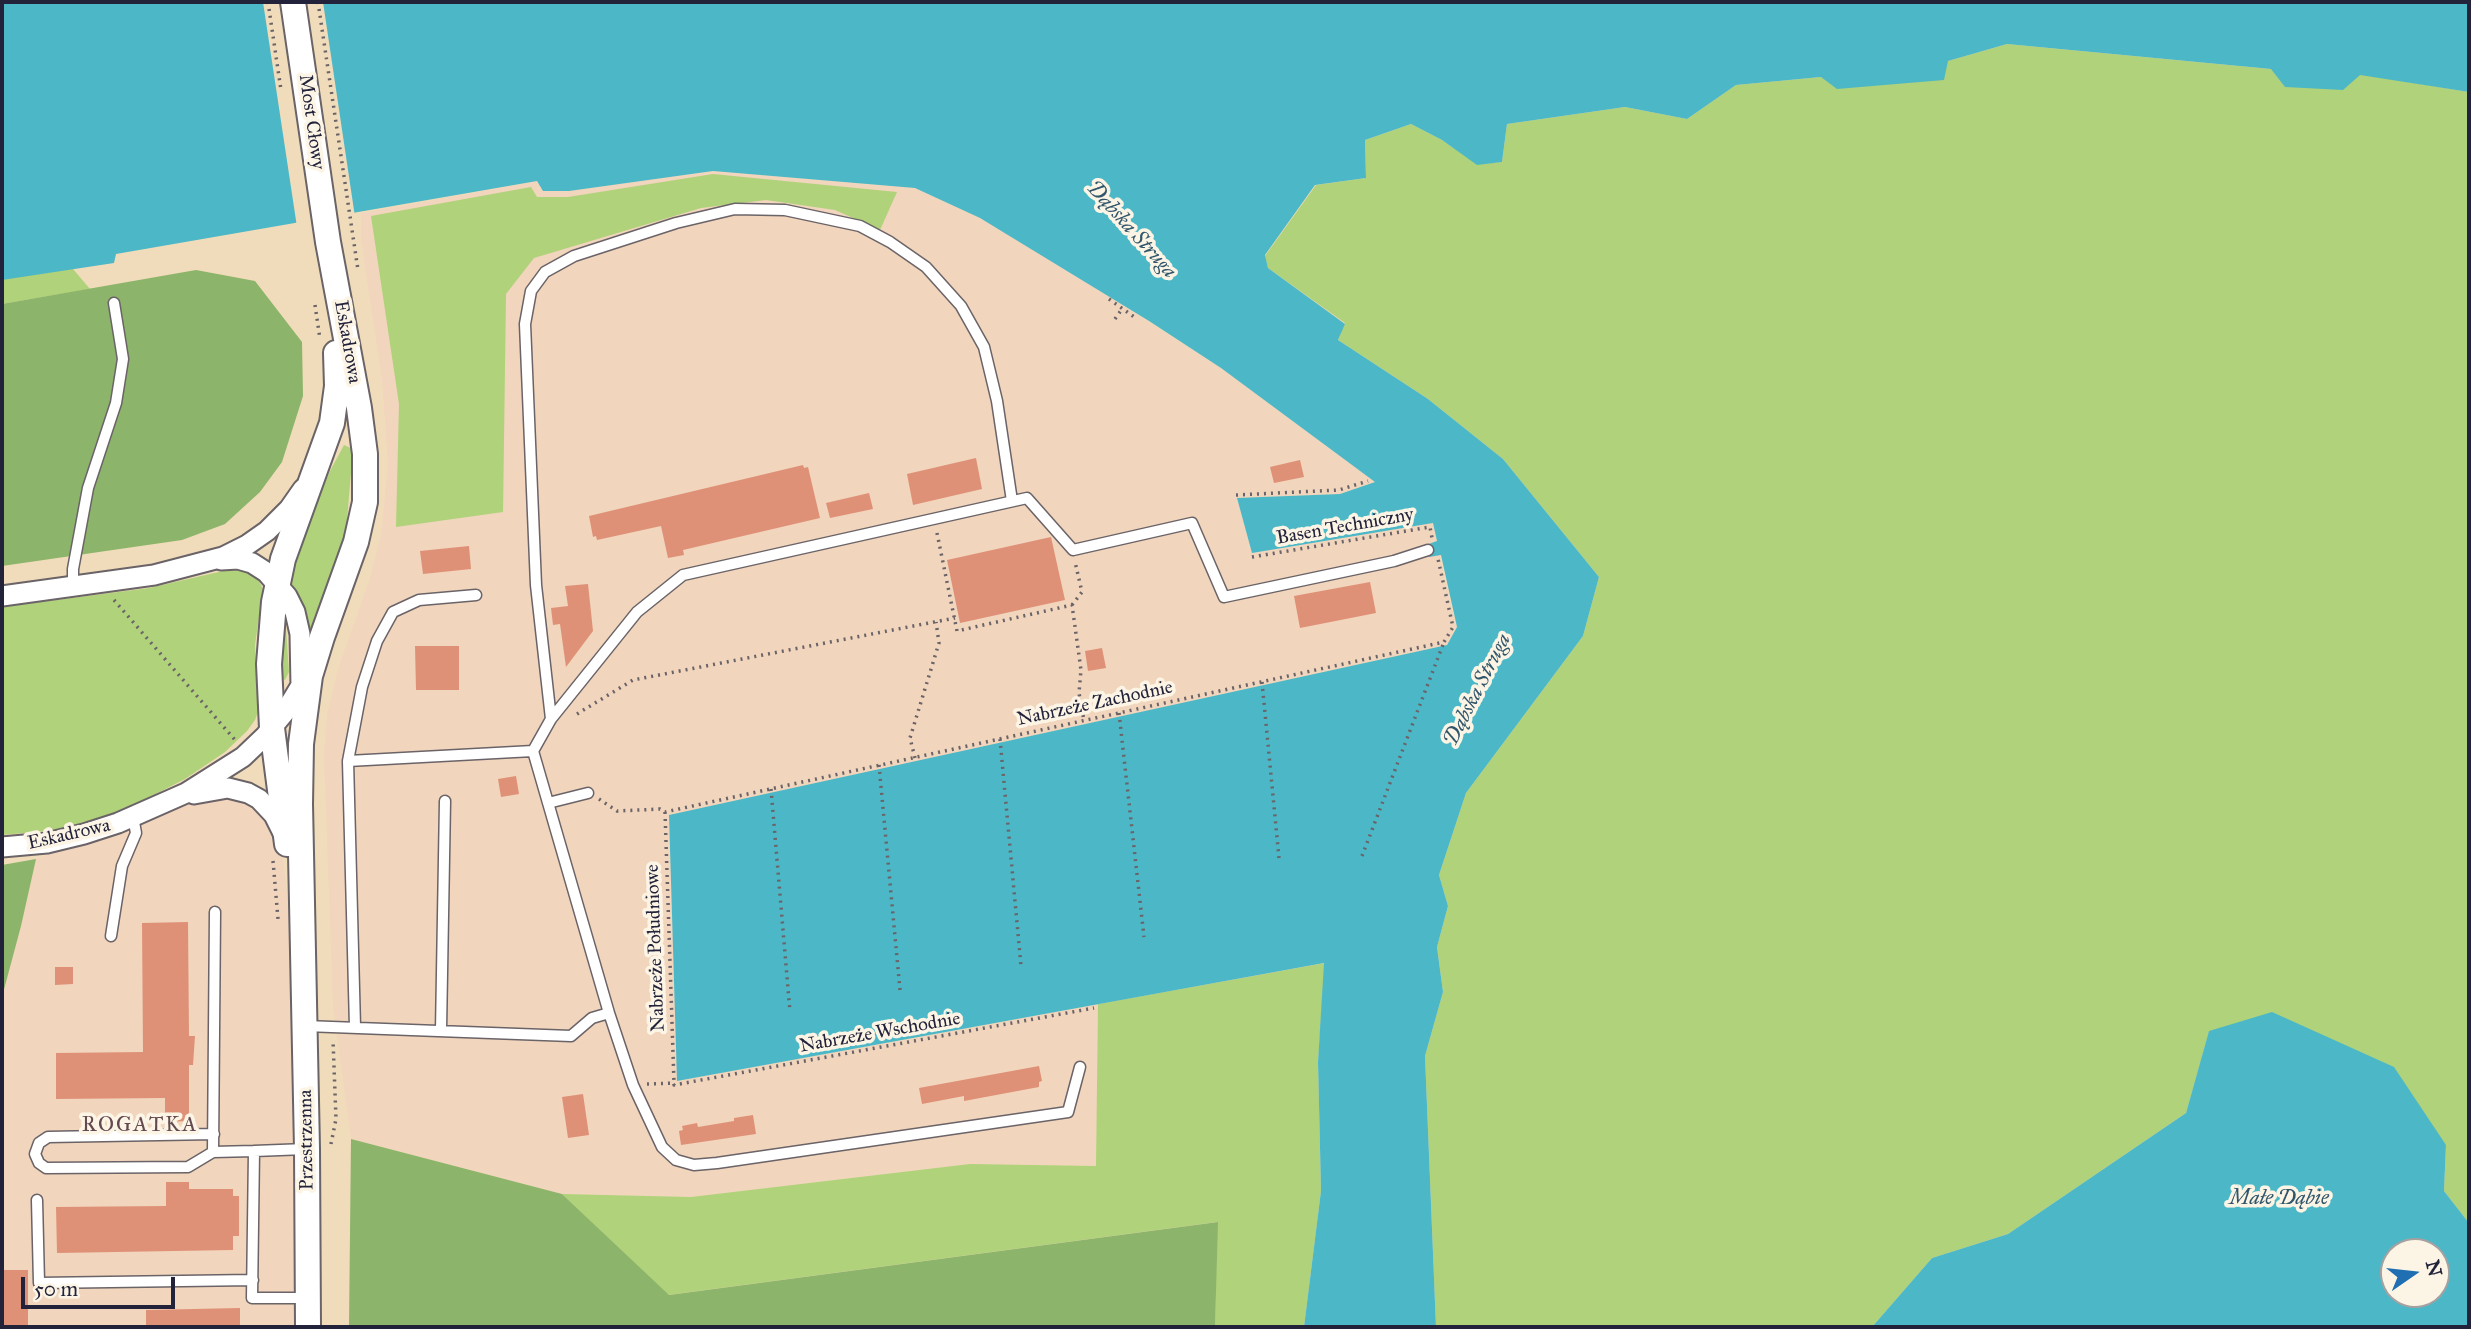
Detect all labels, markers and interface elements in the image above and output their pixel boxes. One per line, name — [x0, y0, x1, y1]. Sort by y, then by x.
street label: Most Cłowy — [293, 73, 329, 171]
water label: Dąbska Struga — [1081, 176, 1181, 284]
street label: Eskadrowa — [328, 299, 366, 385]
street label: Basen Techniczny — [1275, 504, 1415, 550]
water label: Dąbska Struga — [1439, 630, 1517, 750]
street label: Nabrzeże Zachodnie — [1015, 676, 1175, 732]
street label: Eskadrowa — [26, 814, 112, 856]
street label: Nabrzeże Południowe — [642, 864, 670, 1032]
street label: Nabrzeże Wschodnie — [798, 1008, 962, 1058]
street label: Przestrzenna — [295, 1089, 319, 1191]
district label: ROGATKA — [83, 1113, 197, 1139]
water label: Małe Dąbie — [2229, 1186, 2329, 1212]
north arrow — [2380, 1238, 2450, 1308]
text: N — [2421, 1258, 2447, 1279]
scale bar — [24, 1262, 178, 1306]
text: 50 m — [34, 1276, 78, 1302]

